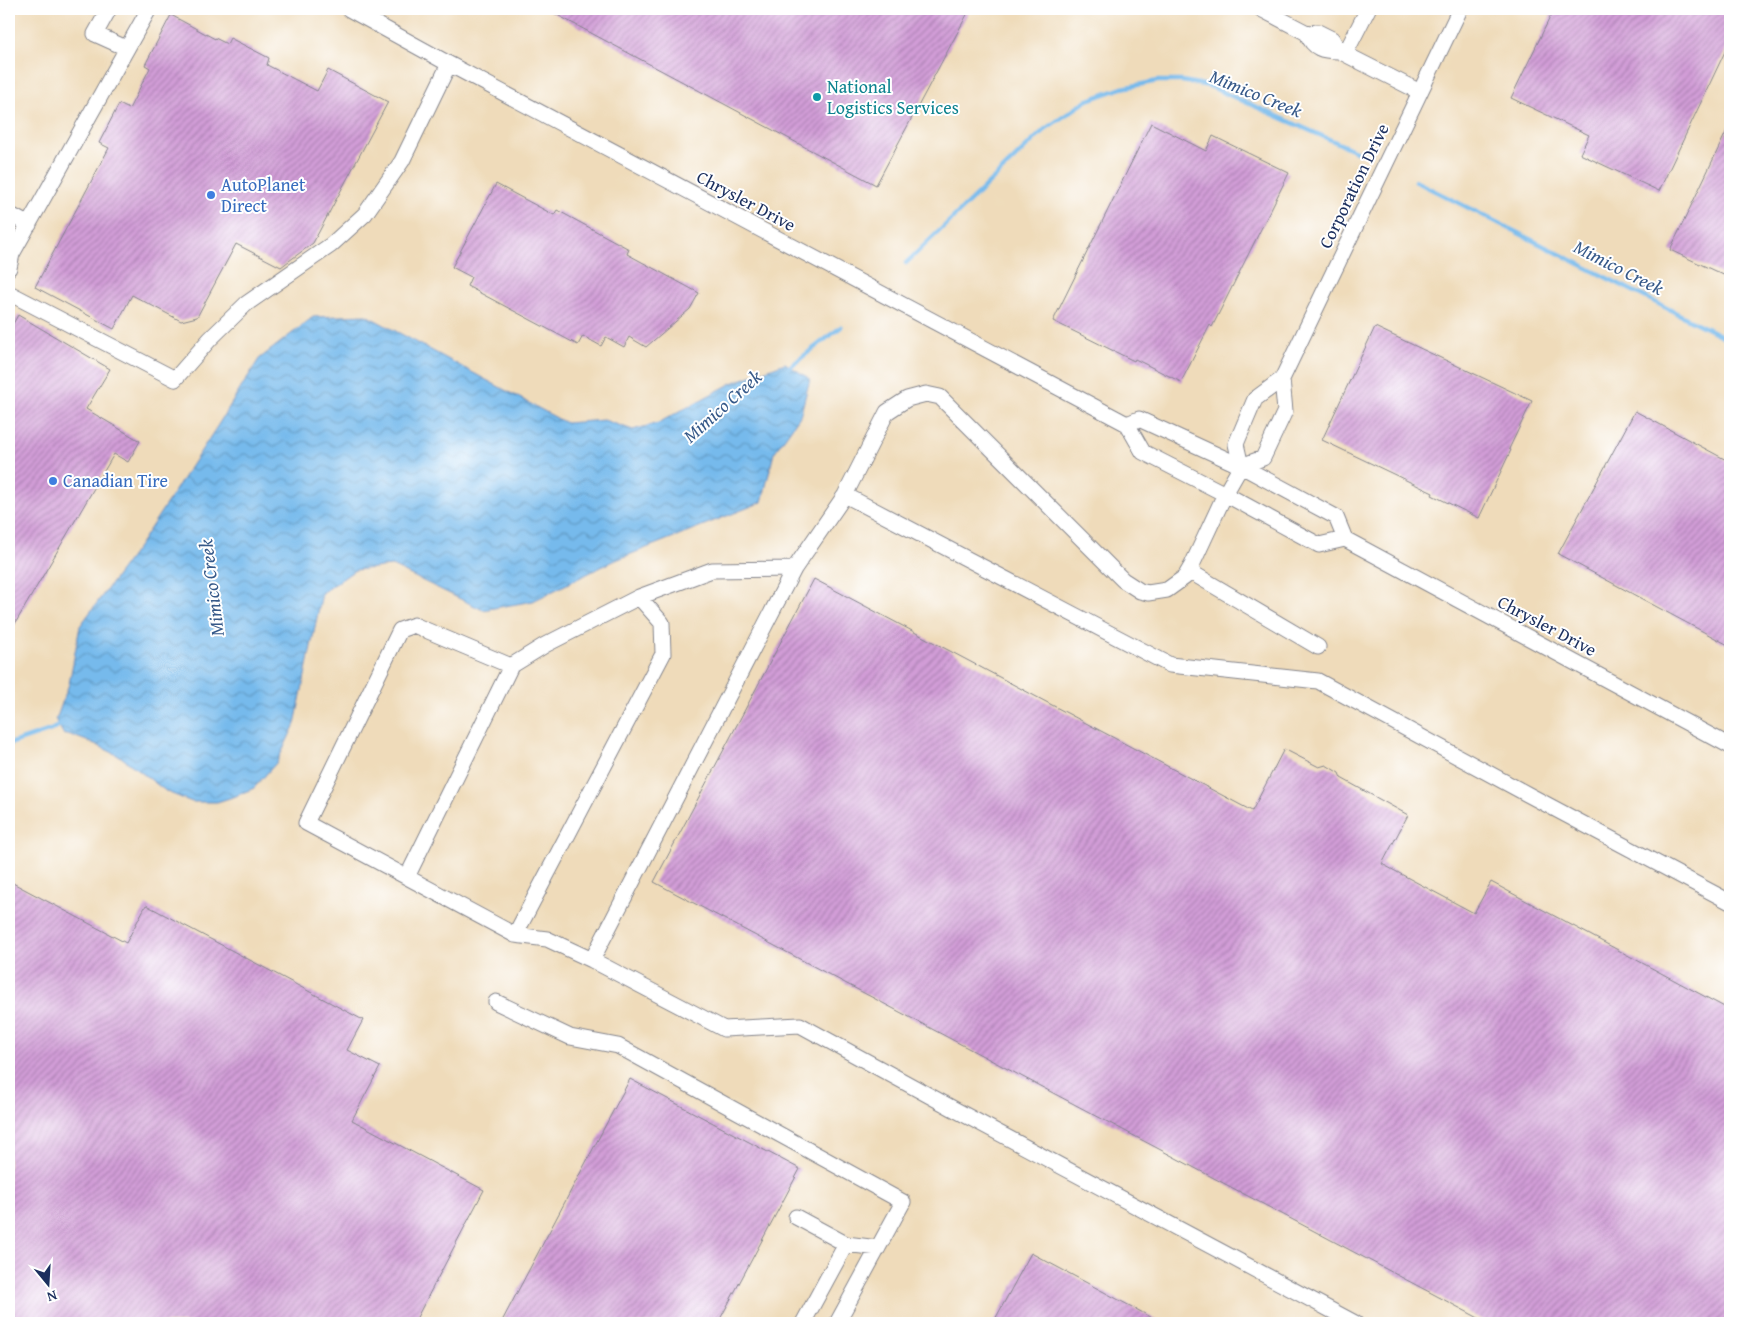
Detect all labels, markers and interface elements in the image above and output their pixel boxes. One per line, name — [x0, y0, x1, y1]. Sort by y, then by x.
water label: Mimico Creek — [1206, 62, 1307, 124]
place label: National Logistics Services — [827, 73, 959, 121]
marker: National Logistics Services — [811, 91, 823, 103]
street label: Corporation Drive — [1312, 119, 1396, 253]
street label: Chrysler Drive — [692, 163, 801, 238]
place label: AutoPlanet Direct — [221, 171, 306, 219]
marker: AutoPlanet Direct — [205, 189, 217, 201]
water label: Mimico Creek — [1569, 232, 1669, 302]
water label: Mimico Creek — [676, 363, 768, 449]
place label: Canadian Tire — [63, 467, 168, 494]
marker: Canadian Tire — [47, 475, 59, 487]
water label: Mimico Creek — [191, 538, 231, 638]
street label: Chrysler Drive — [1493, 588, 1602, 663]
north arrow — [22, 1260, 72, 1310]
text: N — [44, 1285, 60, 1308]

